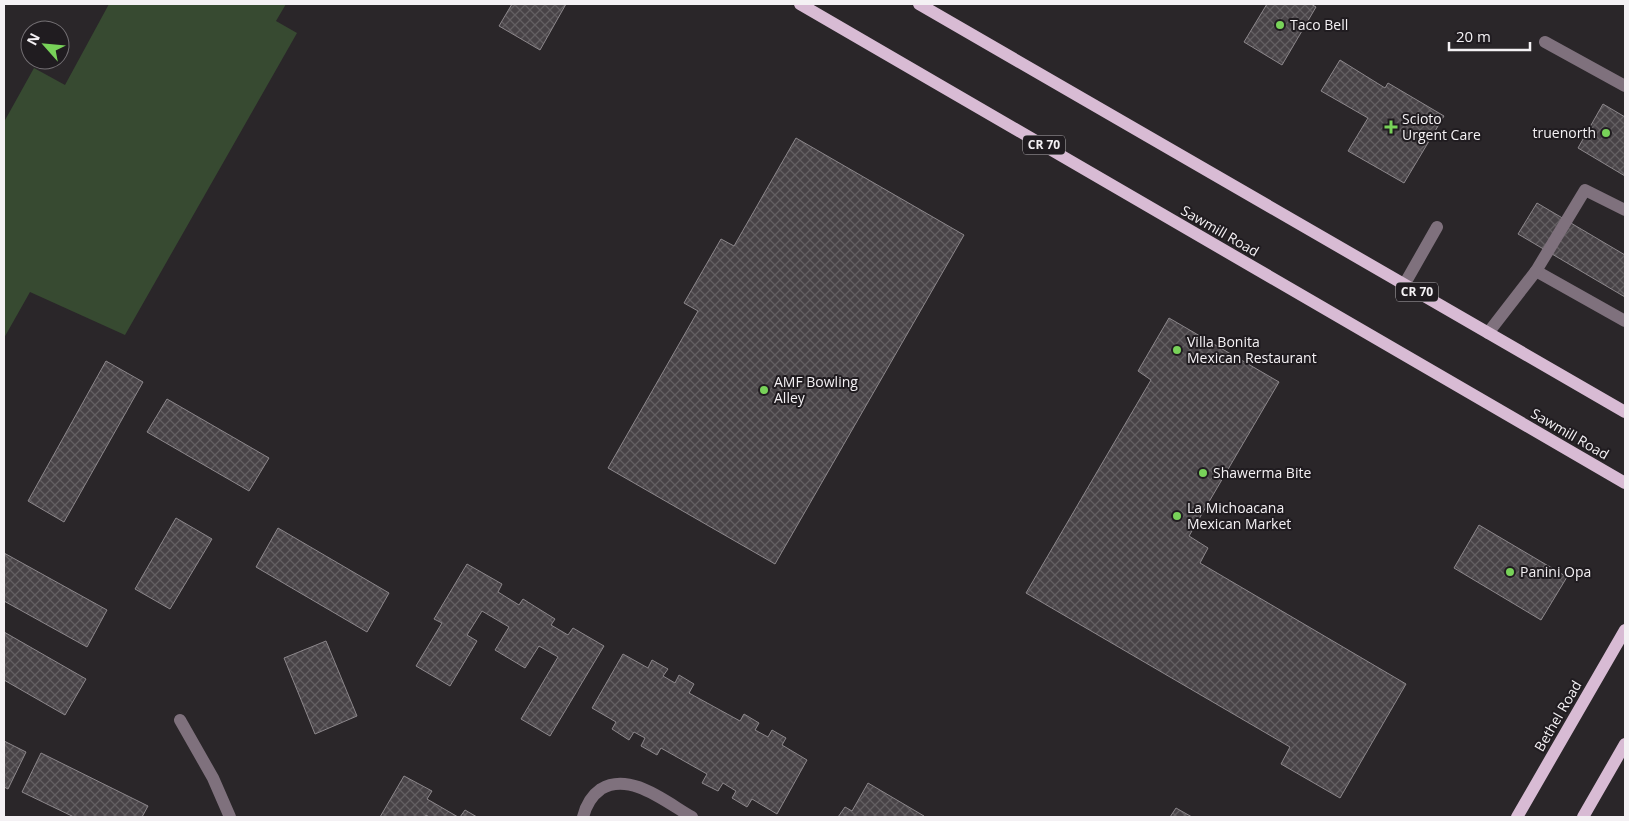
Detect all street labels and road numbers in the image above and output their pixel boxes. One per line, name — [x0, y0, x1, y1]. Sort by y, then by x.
road number: CR 70 — [1023, 136, 1065, 154]
street label: Sawmill Road — [1178, 201, 1263, 261]
road number: CR 70 — [1396, 282, 1438, 302]
street label: Sawmill Road — [1528, 404, 1613, 464]
street label: Bethel Road — [1530, 677, 1586, 755]

